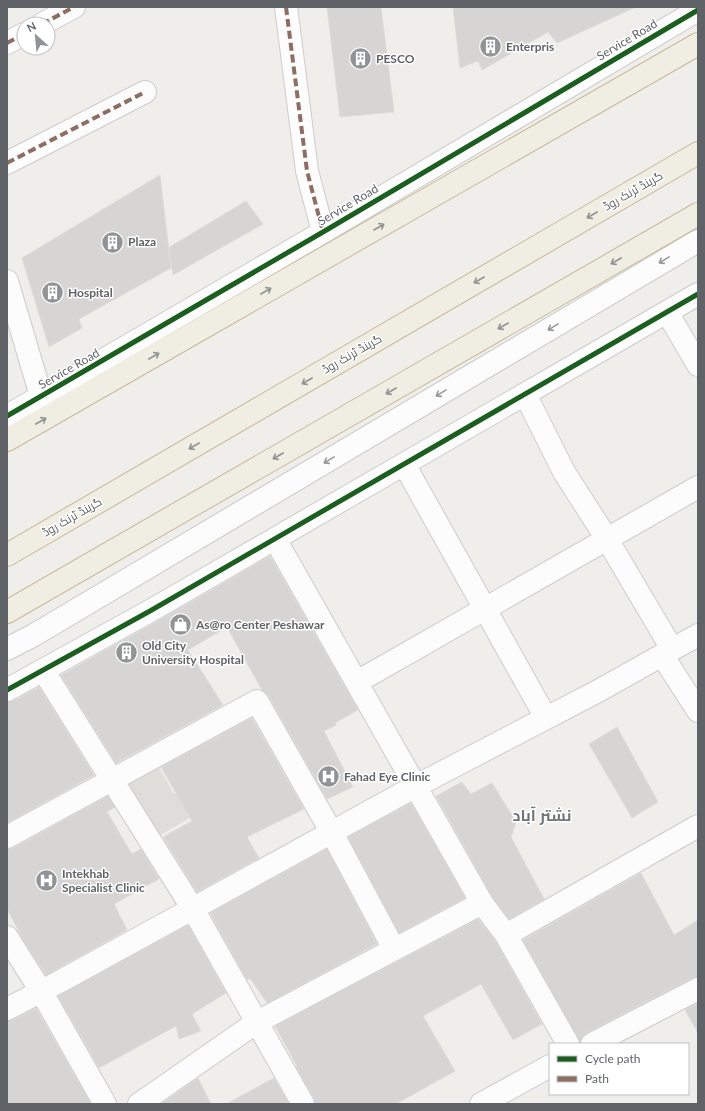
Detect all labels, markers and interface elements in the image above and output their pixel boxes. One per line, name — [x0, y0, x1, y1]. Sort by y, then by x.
north arrow — [16, 16, 56, 56]
street label: Service Road — [594, 16, 660, 63]
text: N — [25, 19, 38, 34]
building icon: Enterpris — [477, 34, 503, 60]
place label: Enterpris — [506, 39, 554, 54]
building icon: PESCO — [348, 46, 374, 72]
place label: PESCO — [376, 51, 415, 66]
street label: گرینڈ ٹرنک روڈ — [600, 167, 665, 214]
street label: Service Road — [315, 181, 381, 228]
one-way arrow — [586, 211, 598, 219]
one-way arrow — [373, 222, 385, 230]
building icon: Plaza — [100, 229, 126, 255]
place label: Plaza — [128, 234, 156, 249]
one-way arrow — [658, 257, 670, 265]
one-way arrow — [610, 258, 622, 266]
one-way arrow — [473, 277, 485, 285]
building icon: Hospital — [39, 280, 65, 306]
place label: Hospital — [68, 285, 113, 300]
one-way arrow — [260, 287, 272, 295]
one-way arrow — [497, 323, 509, 331]
one-way arrow — [547, 323, 559, 331]
street label: گرینڈ ٹرنک روڈ — [319, 330, 384, 377]
street label: Service Road — [36, 345, 102, 392]
one-way arrow — [148, 352, 160, 360]
one-way arrow — [301, 377, 313, 385]
one-way arrow — [385, 388, 397, 396]
one-way arrow — [435, 390, 447, 398]
one-way arrow — [35, 416, 47, 424]
one-way arrow — [188, 443, 200, 451]
one-way arrow — [272, 452, 284, 460]
one-way arrow — [323, 456, 335, 464]
street label: گرینڈ ٹرنک روڈ — [39, 493, 104, 540]
shop icon: As@ro Center Peshawar — [168, 612, 194, 638]
place label: As@ro Center Peshawar — [195, 617, 325, 632]
place label: Old City University Hospital — [142, 638, 244, 667]
building icon: Old City University Hospital — [114, 640, 140, 666]
hospital icon: Fahad Eye Clinic — [316, 764, 342, 790]
place label: Fahad Eye Clinic — [344, 769, 431, 784]
district label: نشتر آباد — [513, 805, 571, 825]
place label: Intekhab Specialist Clinic — [62, 866, 145, 895]
hospital icon: Intekhab Specialist Clinic — [33, 868, 59, 894]
legend — [549, 1043, 689, 1095]
text: Cycle path — [585, 1051, 640, 1066]
text: Path — [585, 1071, 609, 1086]

